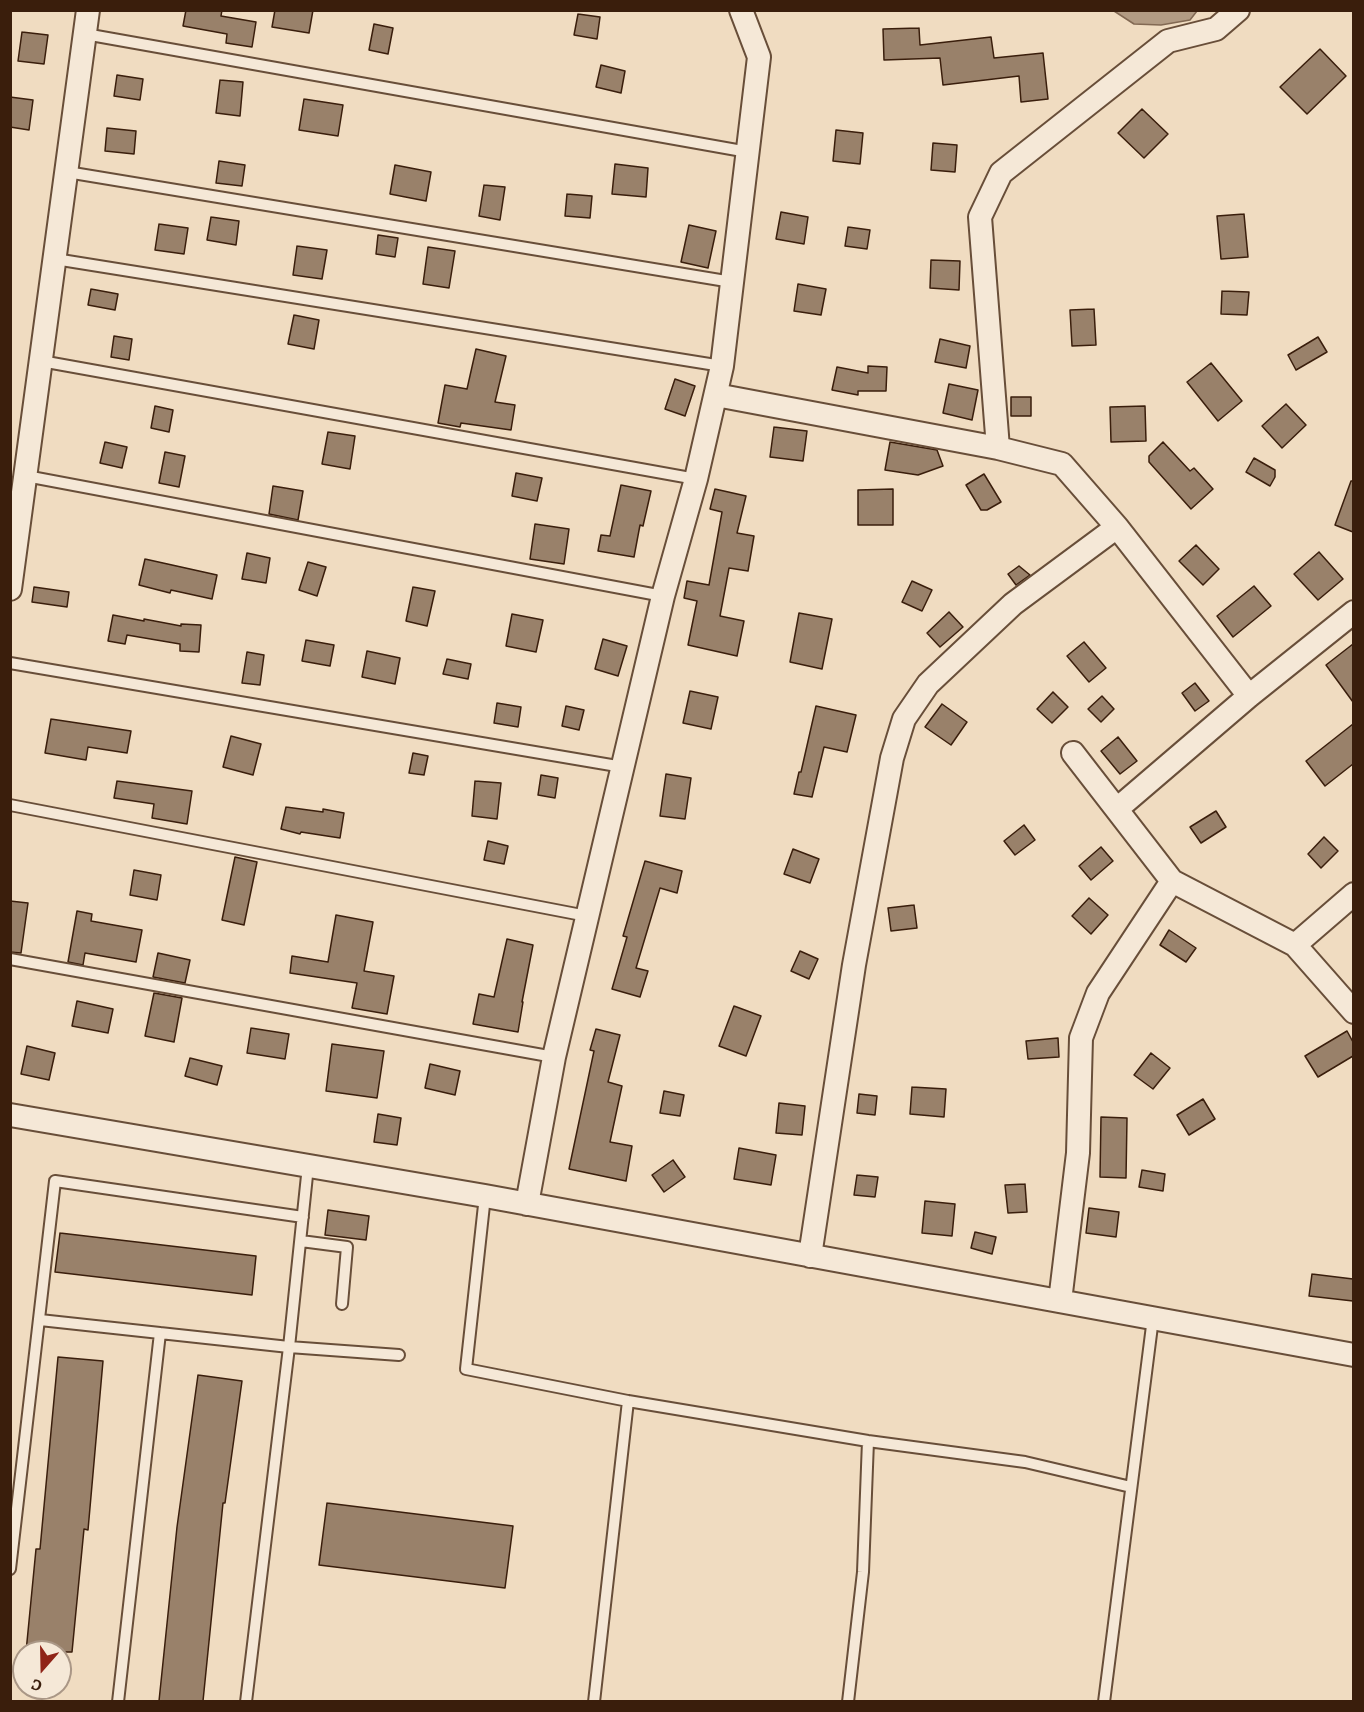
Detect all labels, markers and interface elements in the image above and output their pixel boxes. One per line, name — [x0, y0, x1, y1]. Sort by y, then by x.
north arrow — [12, 1640, 72, 1700]
text: С — [28, 1673, 45, 1697]

